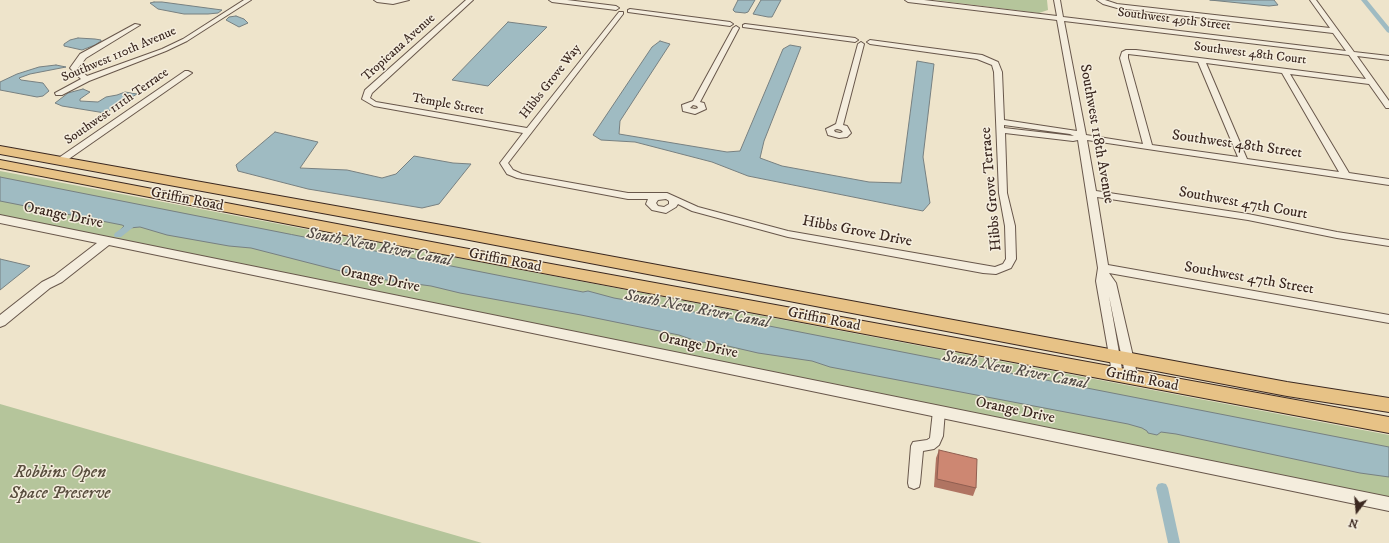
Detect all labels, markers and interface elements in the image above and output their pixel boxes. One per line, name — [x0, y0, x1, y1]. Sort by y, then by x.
street label: Southwest 49th Street — [1117, 5, 1231, 35]
street label: Tropicana Avenue — [359, 11, 439, 85]
street label: Southwest 110th Avenue — [59, 24, 179, 86]
street label: Southwest 48th Court — [1193, 39, 1307, 69]
street label: Hibbs Grove Way — [517, 42, 585, 122]
street label: Southwest 118th Avenue — [1075, 63, 1117, 205]
street label: Southwest 111th Terrace — [62, 65, 172, 149]
street label: Temple Street — [411, 91, 485, 119]
street label: Hibbs Grove Terrace — [978, 126, 1006, 252]
street label: Southwest 48th Street — [1171, 127, 1303, 163]
street label: Griffin Road — [149, 184, 225, 216]
street label: Southwest 47th Court — [1177, 184, 1309, 224]
street label: Orange Drive — [22, 199, 104, 233]
street label: Hibbs Grove Drive — [801, 213, 913, 251]
water label: South New River Canal — [305, 225, 453, 271]
street label: Griffin Road — [467, 245, 543, 277]
street label: Southwest 47th Street — [1183, 259, 1315, 299]
street label: Orange Drive — [339, 263, 421, 297]
water label: South New River Canal — [623, 287, 771, 333]
street label: Griffin Road — [786, 304, 862, 336]
street label: Orange Drive — [657, 329, 739, 363]
water label: South New River Canal — [941, 348, 1089, 394]
street label: Griffin Road — [1104, 364, 1180, 396]
street label: Orange Drive — [974, 394, 1056, 428]
park label: Robbins Open Space Preserve — [10, 462, 110, 504]
north arrow — [1337, 491, 1377, 531]
text: N — [1347, 515, 1360, 531]

